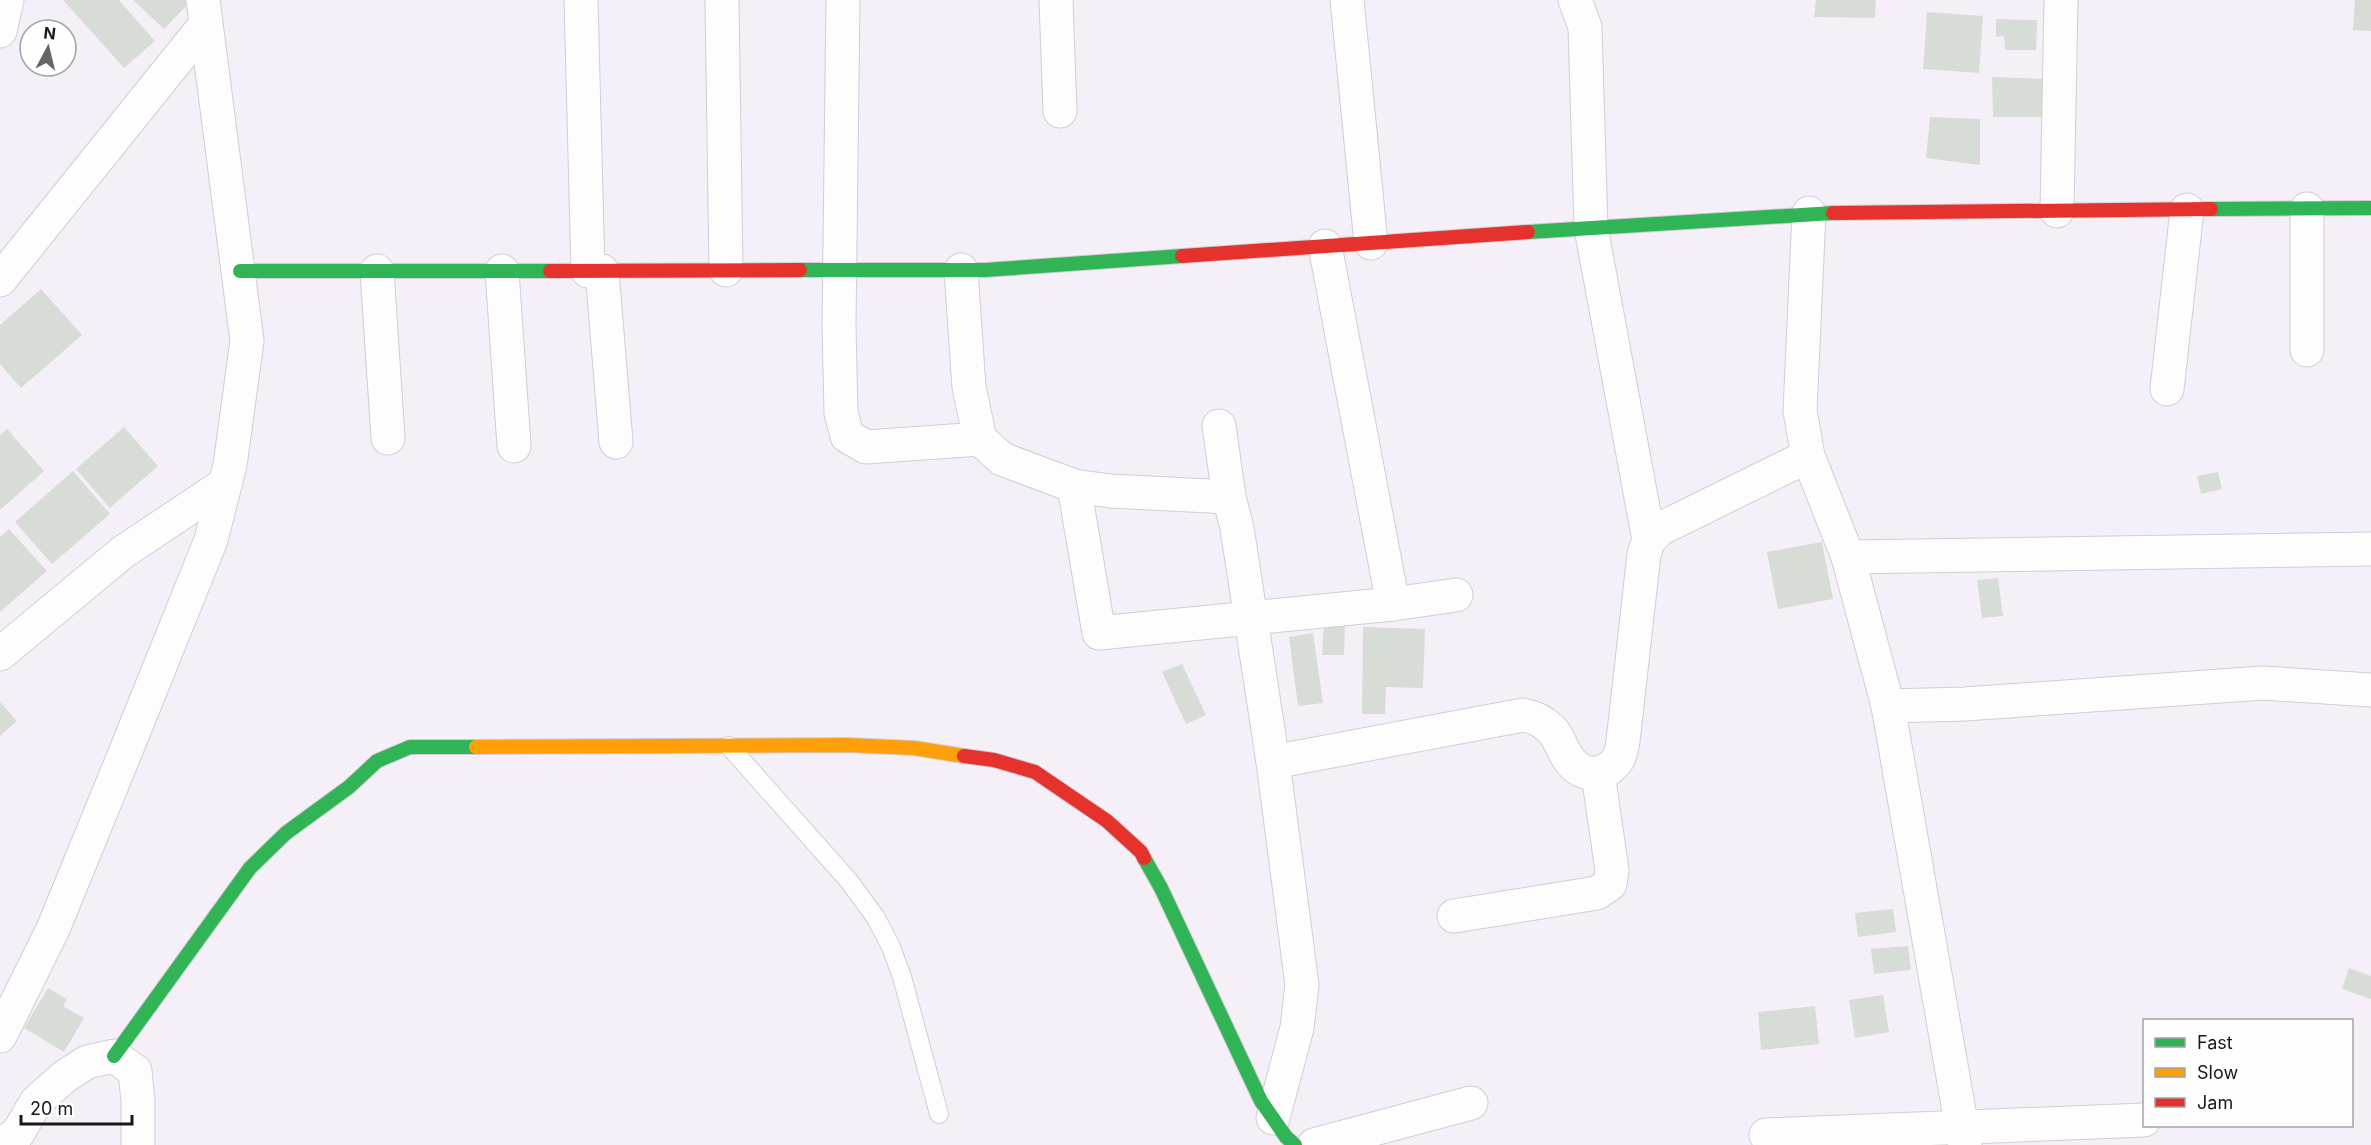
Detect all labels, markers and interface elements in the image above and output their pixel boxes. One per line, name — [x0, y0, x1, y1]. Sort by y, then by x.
north arrow — [18, 18, 78, 78]
text: N — [43, 22, 57, 44]
legend — [2143, 1019, 2353, 1127]
text: Fast — [2197, 1032, 2233, 1053]
text: Slow — [2197, 1062, 2238, 1083]
scale bar — [21, 1088, 132, 1126]
text: Jam — [2197, 1092, 2233, 1113]
text: 20 m — [30, 1098, 73, 1119]

